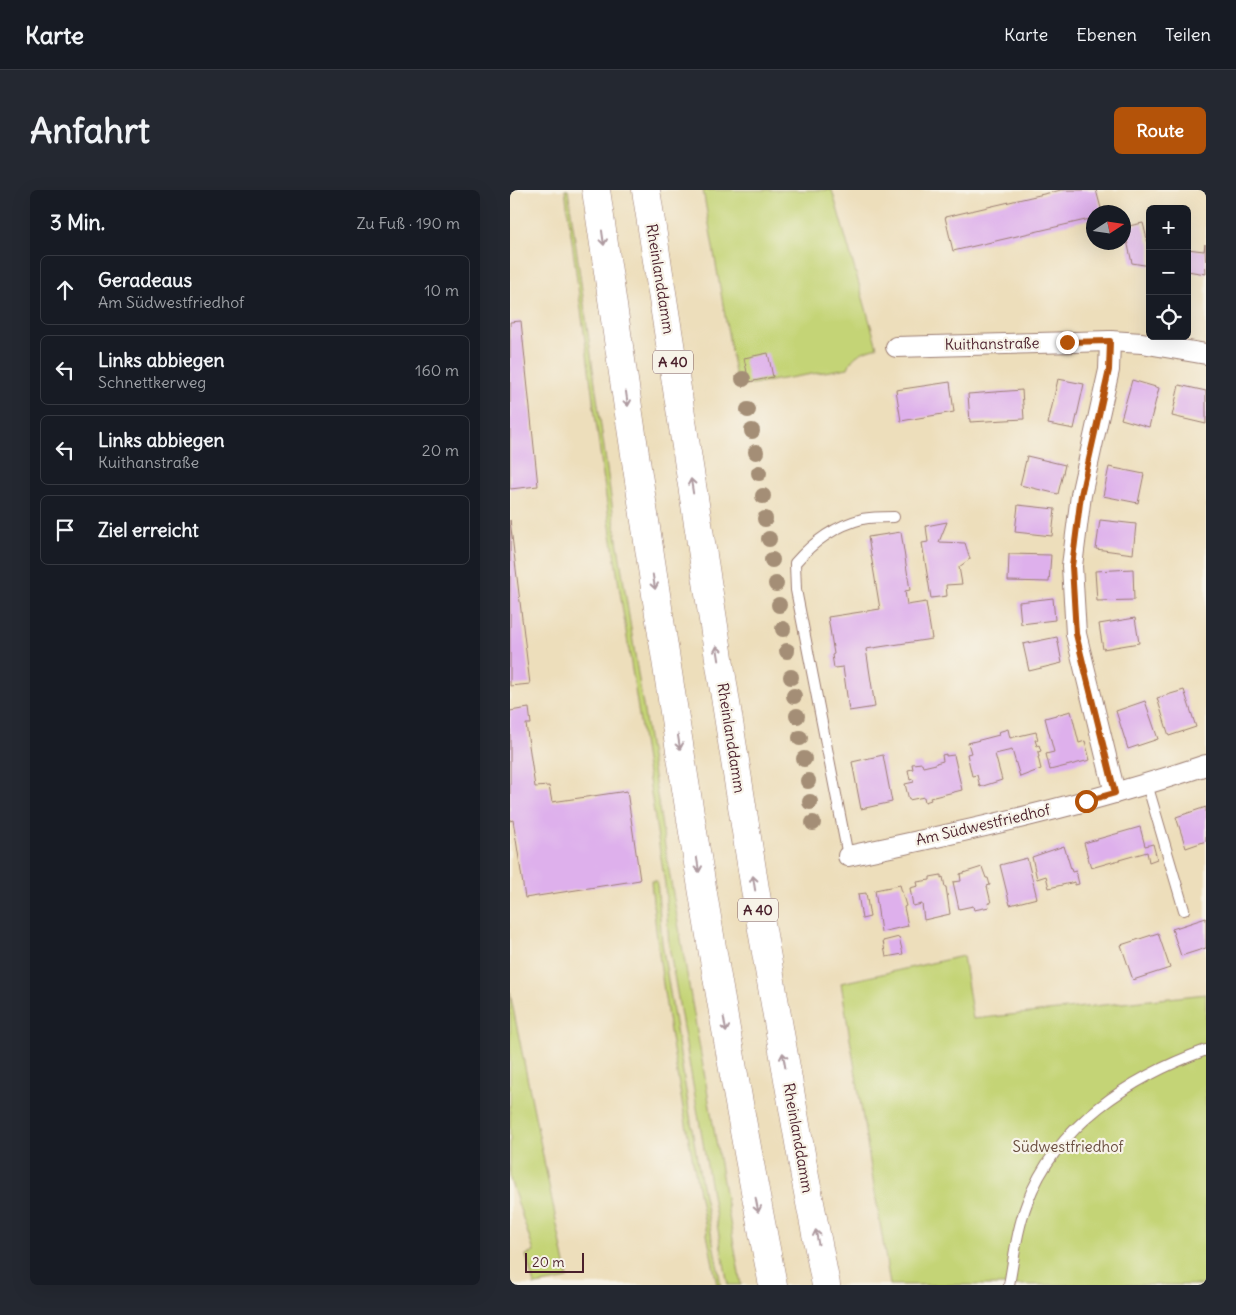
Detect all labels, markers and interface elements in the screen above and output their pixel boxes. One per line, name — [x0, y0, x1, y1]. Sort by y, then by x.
text: Karte — [25, 20, 84, 50]
text: Karte — [1004, 23, 1048, 46]
text: Ebenen — [1076, 23, 1137, 46]
text: Teilen — [1165, 23, 1211, 46]
button: Route — [1114, 107, 1206, 154]
text: Anfahrt — [30, 108, 150, 152]
north arrow — [1086, 205, 1131, 250]
map controls — [1146, 205, 1191, 340]
button: + — [1146, 205, 1191, 250]
text: 3 Min. — [50, 209, 105, 236]
text: Zu Fuß · 190 m — [357, 213, 460, 233]
street label: Rheinlanddamm — [642, 222, 679, 335]
one-way arrow — [598, 230, 608, 246]
button: − — [1146, 250, 1191, 295]
text: Geradeaus — [98, 268, 192, 292]
icon: ahead — [51, 276, 79, 304]
text: 10 m — [424, 280, 459, 300]
text: Am Südwestfriedhof — [98, 292, 244, 312]
button: locate — [1146, 295, 1191, 340]
route end — [1056, 331, 1079, 354]
street label: Kuithanstraße — [944, 333, 1040, 354]
text: Links abbiegen — [98, 348, 225, 372]
road number: A 40 — [653, 350, 693, 373]
icon: left — [51, 356, 79, 384]
text: 160 m — [415, 360, 459, 380]
text: Schnettkerweg — [98, 372, 206, 392]
one-way arrow — [622, 391, 632, 407]
text: Links abbiegen — [98, 428, 225, 452]
icon: left — [51, 436, 79, 464]
text: 20 m — [422, 440, 459, 460]
text: Kuithanstraße — [98, 452, 199, 472]
one-way arrow — [687, 478, 697, 494]
icon: arrive — [51, 516, 79, 544]
text: Ziel erreicht — [98, 518, 199, 542]
one-way arrow — [649, 573, 659, 589]
one-way arrow — [713, 645, 723, 661]
street label: Rheinlanddamm — [713, 681, 750, 794]
one-way arrow — [674, 734, 684, 750]
route start — [1075, 790, 1098, 813]
street label: Am Südwestfriedhof — [914, 800, 1053, 849]
one-way arrow — [694, 856, 704, 872]
one-way arrow — [748, 875, 758, 891]
road number: A 40 — [738, 898, 778, 922]
one-way arrow — [720, 1016, 730, 1032]
one-way arrow — [779, 1052, 789, 1068]
street label: Rheinlanddamm — [779, 1081, 818, 1194]
park label: Südwestfriedhof — [1013, 1137, 1124, 1156]
one-way arrow — [753, 1197, 763, 1213]
one-way arrow — [811, 1230, 821, 1246]
scale bar — [525, 1250, 584, 1273]
text: 20 m — [532, 1253, 565, 1271]

